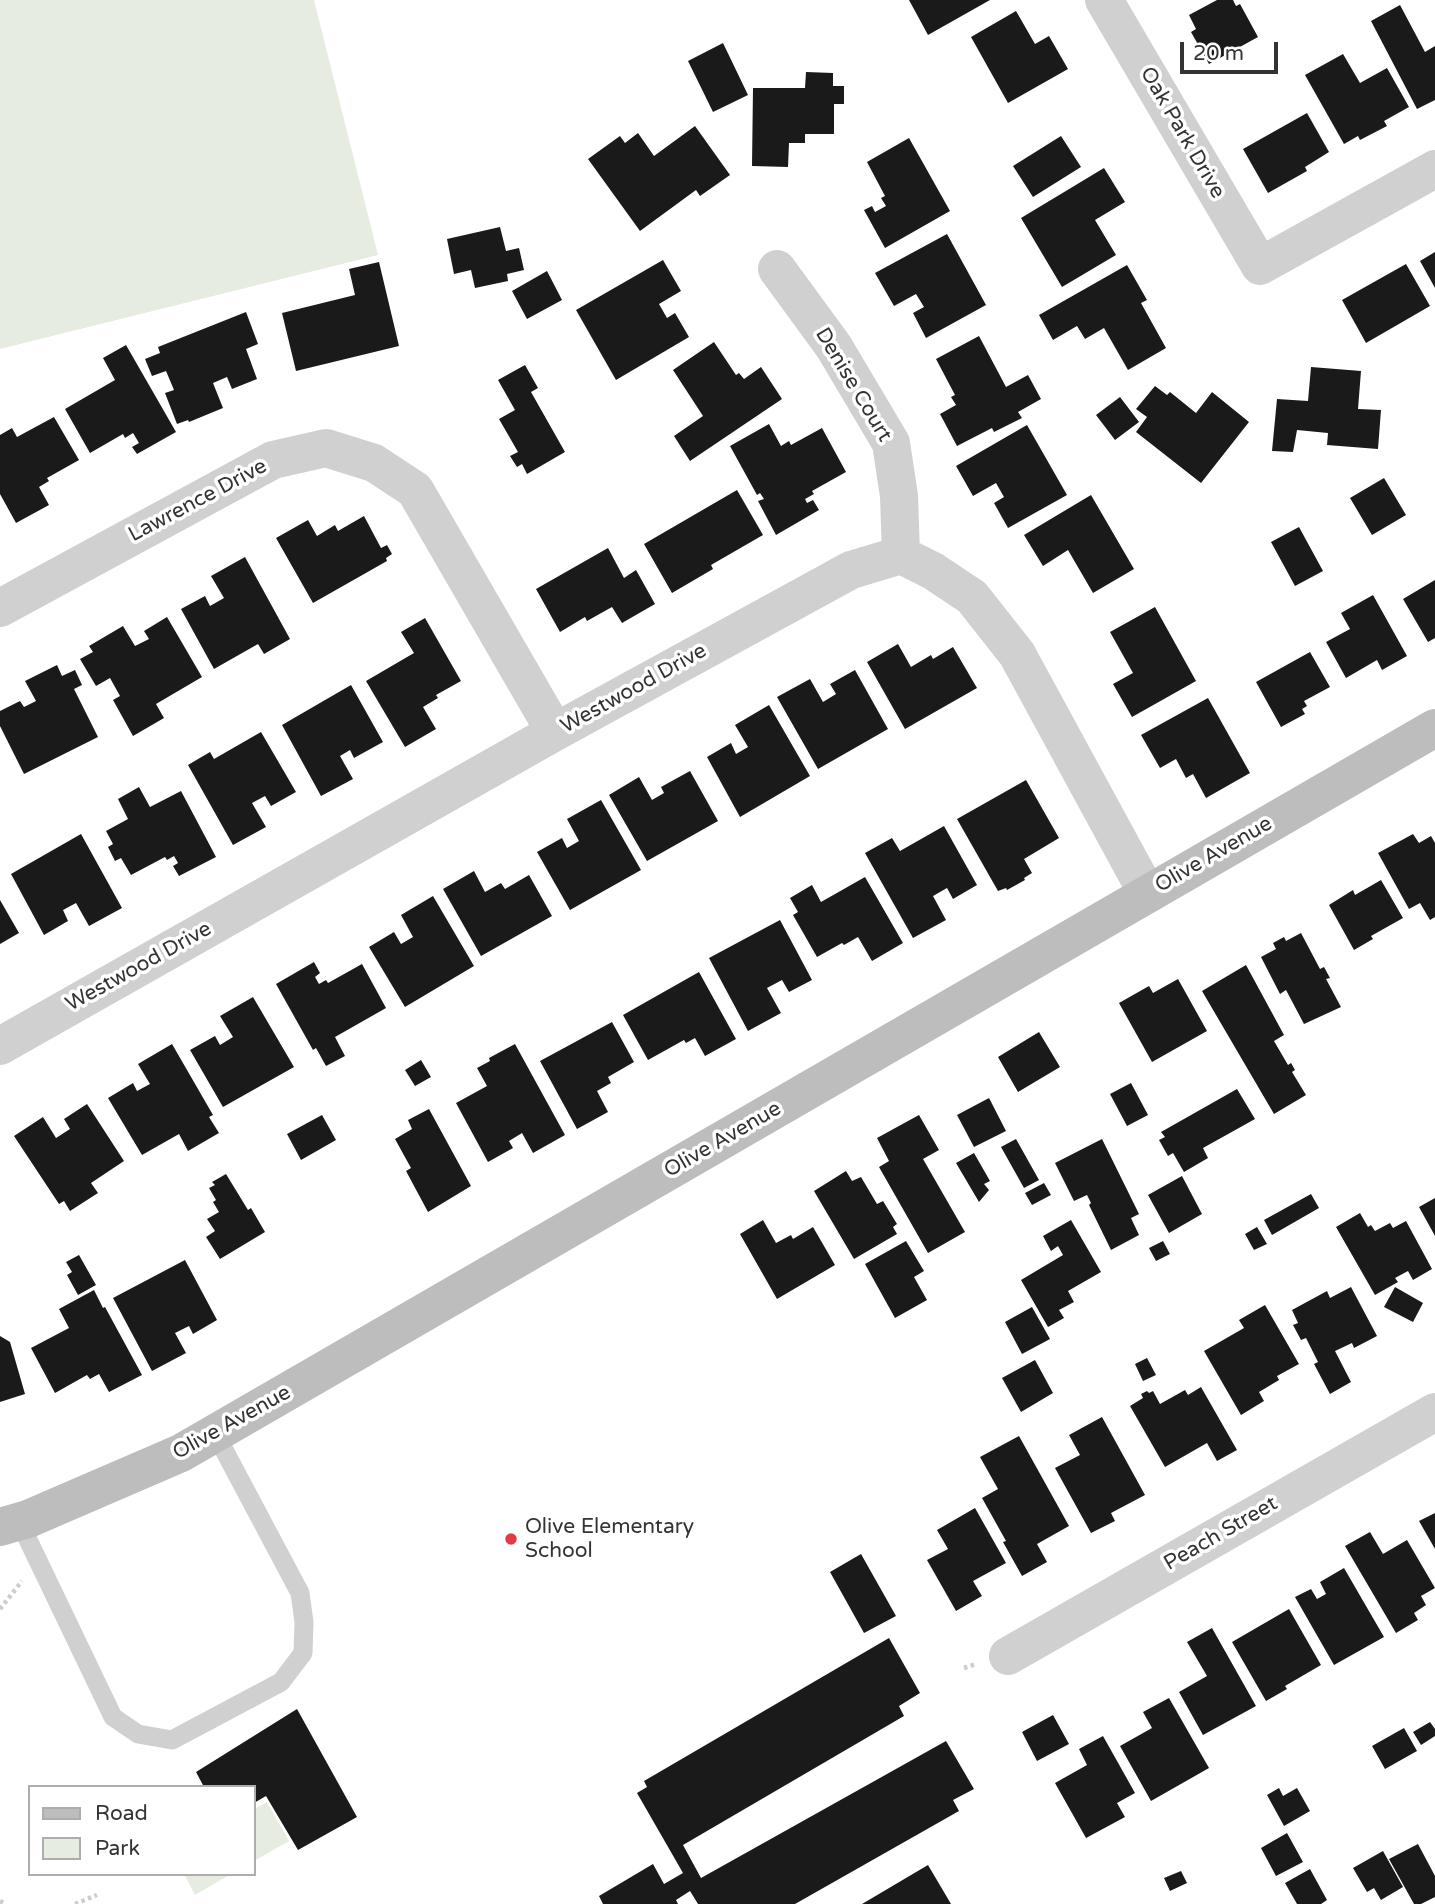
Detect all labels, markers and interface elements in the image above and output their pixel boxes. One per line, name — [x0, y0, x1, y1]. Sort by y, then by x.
scale bar — [1183, 28, 1281, 72]
text: 20 m — [1193, 41, 1244, 66]
street label: Oak Park Drive — [1134, 63, 1230, 203]
street label: Denise Court — [809, 323, 897, 447]
street label: Lawrence Drive — [125, 454, 271, 548]
street label: Westwood Drive — [557, 639, 711, 739]
street label: Olive Avenue — [1151, 811, 1277, 899]
street label: Westwood Drive — [62, 917, 216, 1017]
street label: Olive Avenue — [660, 1096, 786, 1184]
street label: Olive Avenue — [169, 1380, 295, 1466]
street label: Peach Street — [1160, 1491, 1282, 1577]
place label: Olive Elementary School — [525, 1514, 694, 1564]
marker: Olive Elementary School — [503, 1531, 519, 1547]
legend — [28, 1785, 256, 1876]
text: Road — [95, 1801, 148, 1826]
text: Park — [95, 1836, 140, 1861]

